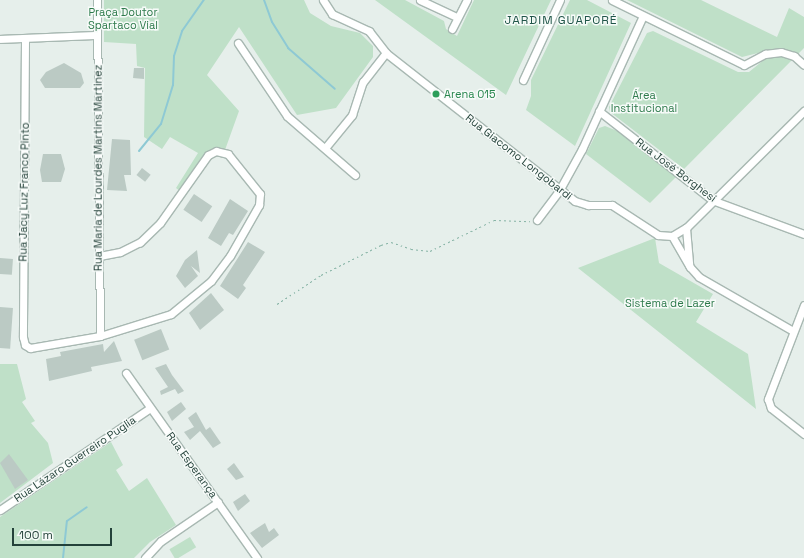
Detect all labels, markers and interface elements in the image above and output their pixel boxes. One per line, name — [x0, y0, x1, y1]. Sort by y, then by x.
park label: Praça Doutor Spartaco Vial — [88, 6, 158, 32]
district label: JARDIM GUAPORÉ — [504, 14, 618, 28]
street label: Rua Maria de Lourdes Martins Martinez — [91, 65, 105, 271]
place label: Arena 015 — [444, 87, 496, 101]
marker: Arena 015 — [431, 89, 441, 99]
park label: Área Institucional — [611, 89, 677, 115]
street label: Rua Giacomo Longobardi — [463, 111, 575, 203]
street label: Rua Jacy Luz Franco Pinto — [16, 122, 32, 262]
street label: Rua José Borghesi — [633, 135, 719, 205]
park label: Sistema de Lazer — [625, 296, 715, 310]
street label: Rua Lázaro Guerreiro Puglia — [12, 413, 138, 505]
street label: Rua Esperança — [164, 429, 220, 501]
scale bar — [14, 520, 114, 546]
text: 100 m — [19, 527, 53, 543]

